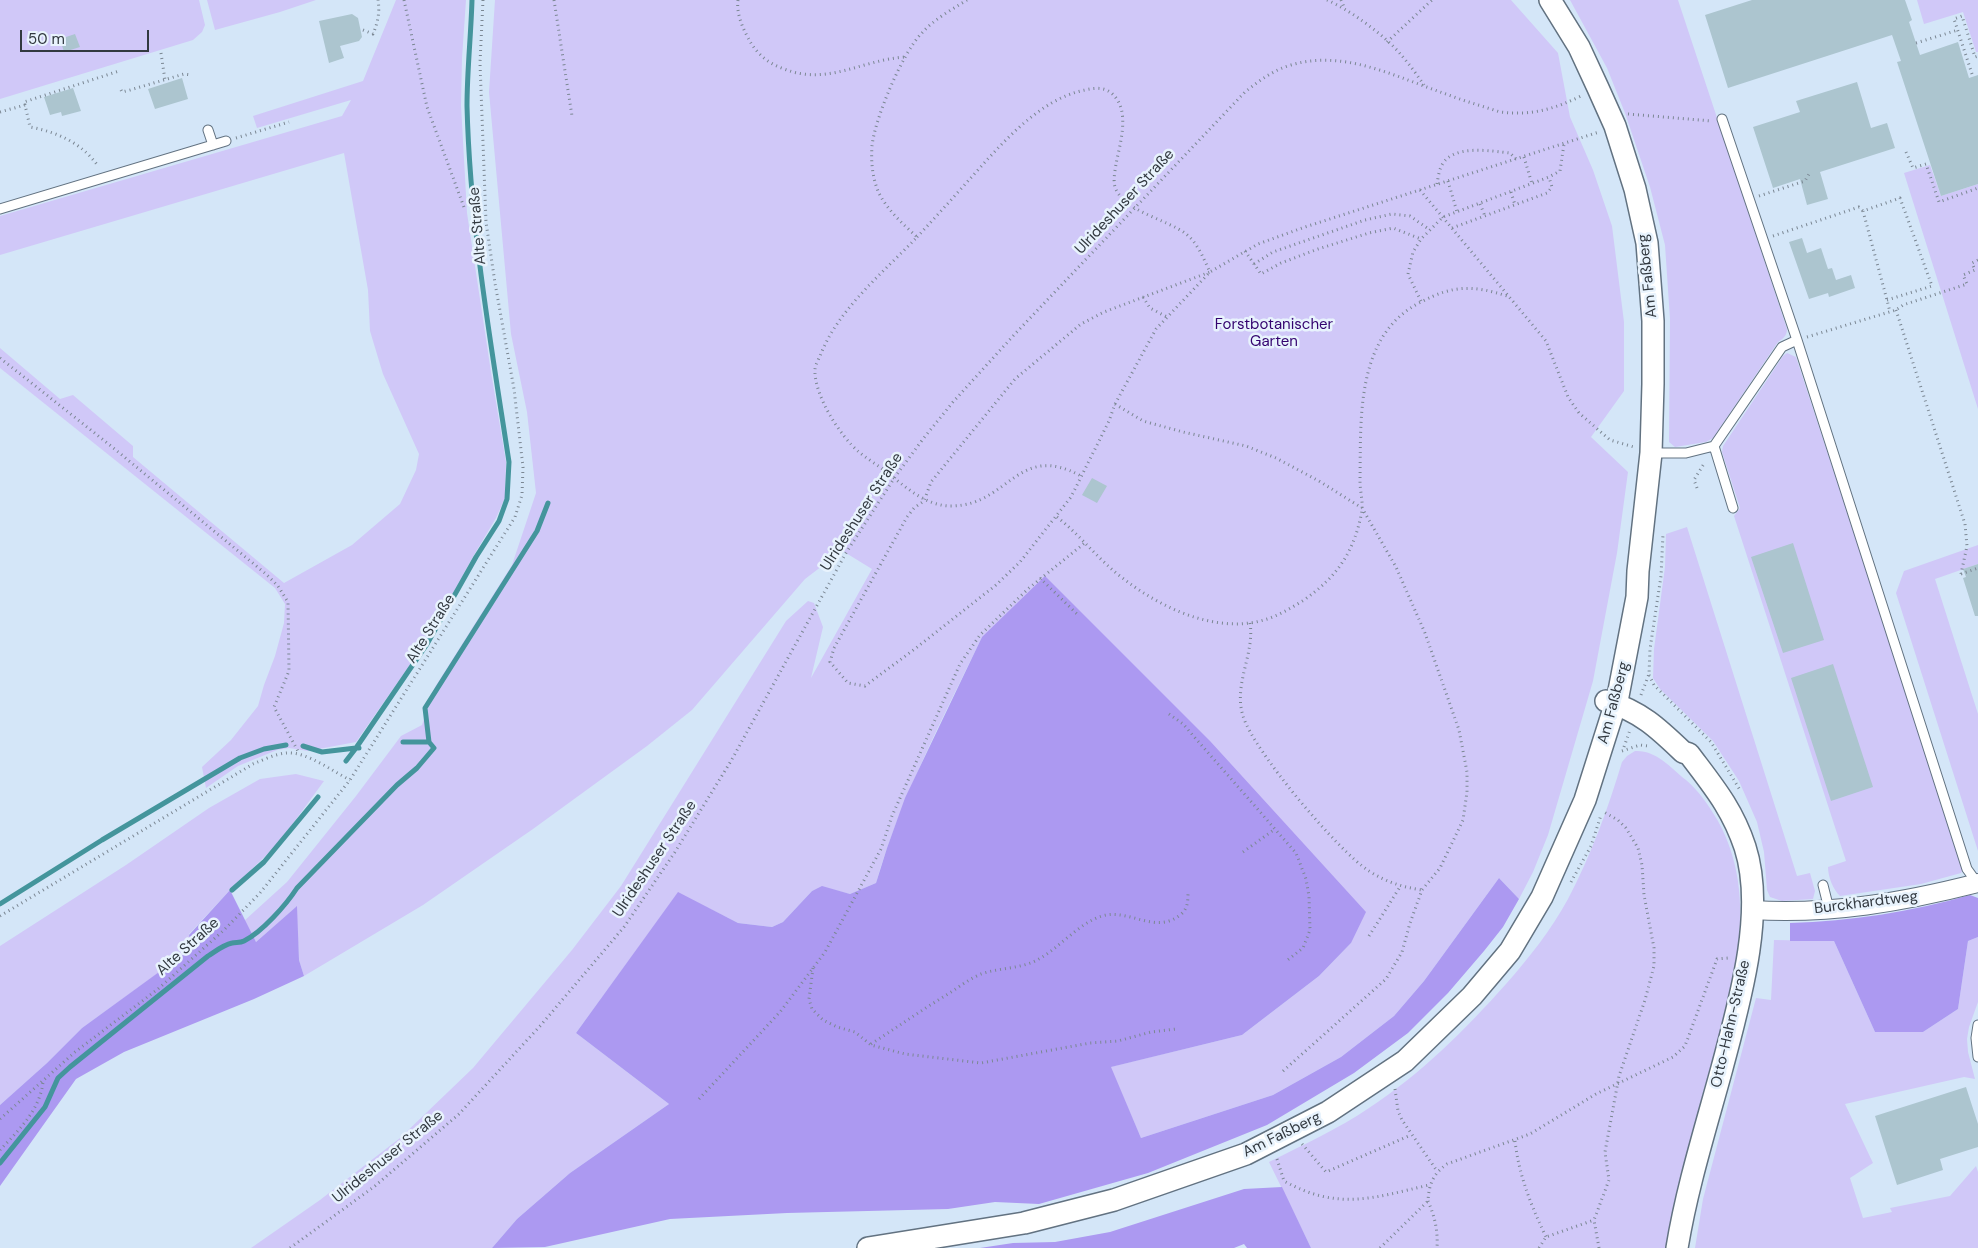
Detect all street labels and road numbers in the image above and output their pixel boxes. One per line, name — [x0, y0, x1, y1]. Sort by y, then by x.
street label: Ulrideshuser Straße — [1072, 146, 1178, 258]
street label: Alte Straße — [466, 186, 490, 266]
street label: Am Faßberg — [1635, 233, 1661, 319]
street label: Ulrideshuser Straße — [817, 450, 907, 574]
street label: Alte Straße — [403, 591, 459, 667]
street label: Am Faßberg — [1594, 660, 1634, 746]
street label: Ulrideshuser Straße — [609, 797, 701, 921]
street label: Burckhardtweg — [1813, 888, 1919, 918]
street label: Alte Straße — [153, 914, 223, 980]
street label: Otto-Hahn-Straße — [1708, 958, 1754, 1090]
street label: Ulrideshuser Straße — [329, 1107, 447, 1207]
street label: Am Faßberg — [1240, 1108, 1324, 1162]

